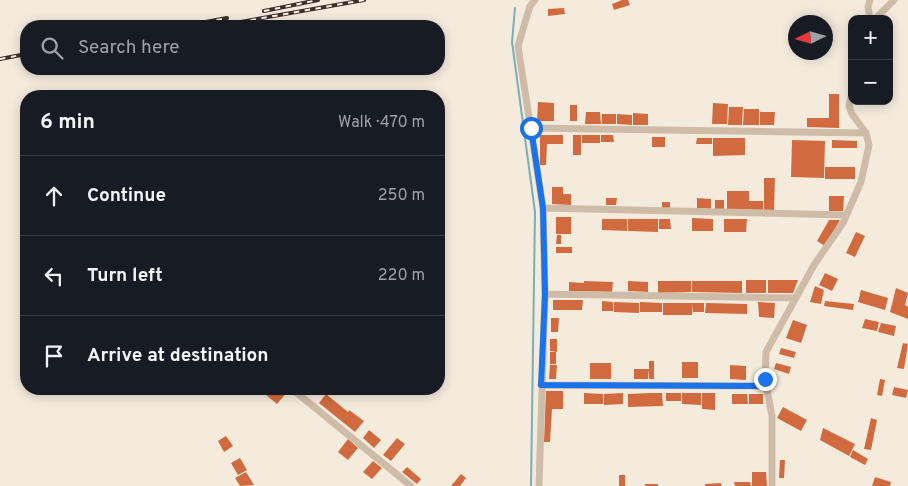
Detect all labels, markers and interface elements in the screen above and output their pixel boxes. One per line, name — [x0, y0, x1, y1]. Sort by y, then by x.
north arrow — [788, 15, 833, 60]
map controls — [848, 15, 893, 105]
button: + — [848, 15, 893, 60]
search box — [20, 20, 445, 75]
icon: search — [38, 34, 66, 62]
text: Search here — [78, 36, 180, 60]
button: − — [848, 60, 893, 105]
text: 6 min — [40, 109, 95, 136]
text: Walk · 470 m — [338, 113, 425, 133]
route start — [520, 117, 543, 140]
icon: ahead — [40, 182, 68, 210]
text: Continue — [87, 184, 166, 208]
text: 250 m — [378, 186, 425, 206]
icon: left — [40, 262, 68, 290]
text: Turn left — [87, 264, 163, 288]
text: 220 m — [378, 266, 425, 286]
icon: arrive — [40, 342, 68, 370]
text: Arrive at destination — [87, 344, 268, 368]
route end — [754, 368, 777, 391]

